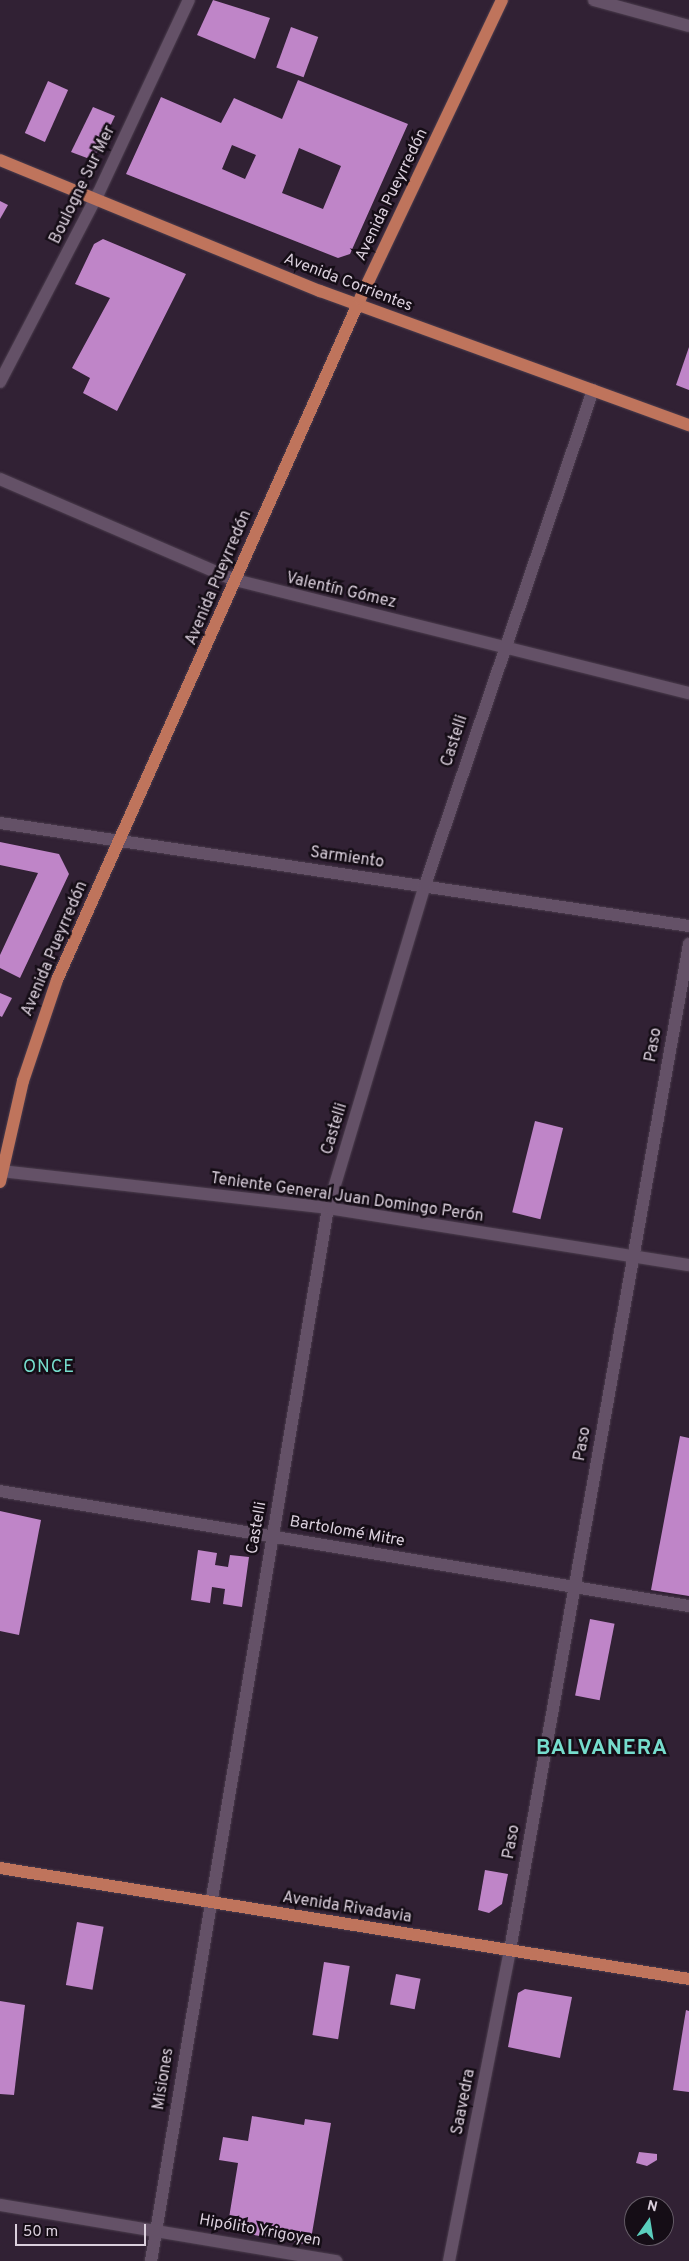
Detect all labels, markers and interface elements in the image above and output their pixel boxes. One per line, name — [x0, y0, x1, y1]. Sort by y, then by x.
street label: Boulogne Sur Mer — [46, 123, 120, 247]
street label: Avenida Pueyrredón — [352, 126, 432, 264]
street label: Avenida Corrientes — [281, 250, 415, 316]
street label: Avenida Pueyrredón — [182, 508, 256, 648]
street label: Valentín Gómez — [284, 569, 398, 613]
street label: Castelli — [438, 713, 472, 769]
street label: Sarmiento — [309, 843, 385, 873]
street label: Avenida Pueyrredón — [18, 879, 92, 1019]
street label: Paso — [642, 1026, 666, 1064]
street label: Castelli — [318, 1101, 352, 1157]
street label: Teniente General Juan Domingo Perón — [209, 1169, 485, 1227]
district label: ONCE — [22, 1357, 76, 1379]
street label: Paso — [571, 1425, 595, 1463]
street label: Castelli — [243, 1500, 271, 1556]
street label: Bartolomé Mitre — [288, 1512, 406, 1552]
district label: BALVANERA — [535, 1736, 669, 1762]
street label: Paso — [500, 1823, 524, 1861]
street label: Avenida Rivadavia — [281, 1888, 413, 1928]
street label: Misiones — [150, 2047, 178, 2111]
street label: Saavedra — [448, 2067, 480, 2137]
north arrow — [624, 2196, 674, 2246]
text: N — [645, 2197, 659, 2216]
street label: Hipólito Yrigoyen — [197, 2211, 323, 2251]
scale bar — [18, 2214, 149, 2246]
text: 50 m — [23, 2223, 58, 2242]

